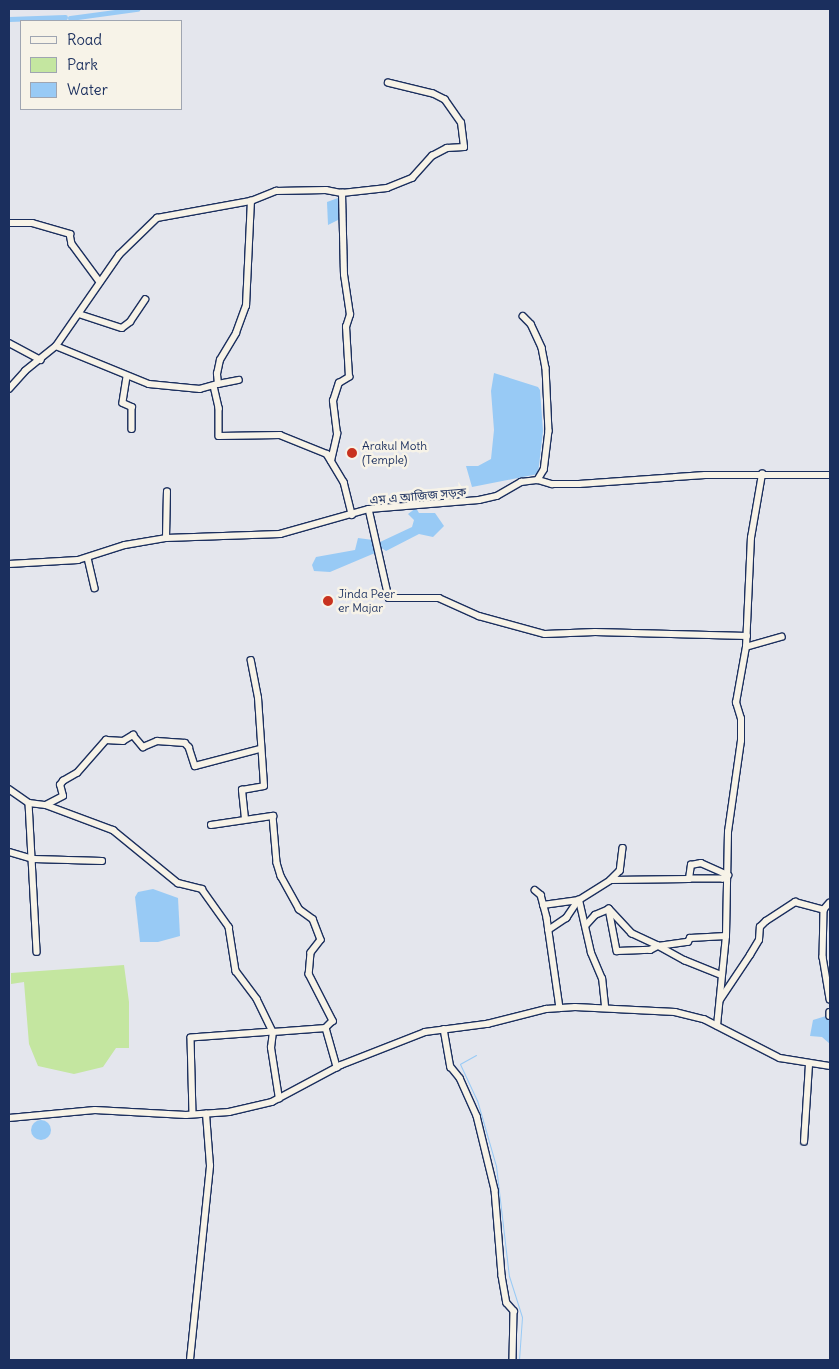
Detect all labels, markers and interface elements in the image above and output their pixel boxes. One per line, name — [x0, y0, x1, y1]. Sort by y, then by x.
legend — [20, 20, 182, 110]
text: Road — [67, 30, 102, 49]
text: Park — [67, 55, 98, 74]
text: Water — [67, 80, 108, 99]
place label: Arakul Moth (Temple) — [362, 439, 427, 467]
marker: Arakul Moth (Temple) — [346, 447, 358, 459]
street label: এম এ আজিজ সড়ক — [369, 485, 467, 507]
place label: Jinda Peer er Majar — [338, 587, 395, 615]
marker: Jinda Peer er Majar — [322, 595, 334, 607]

